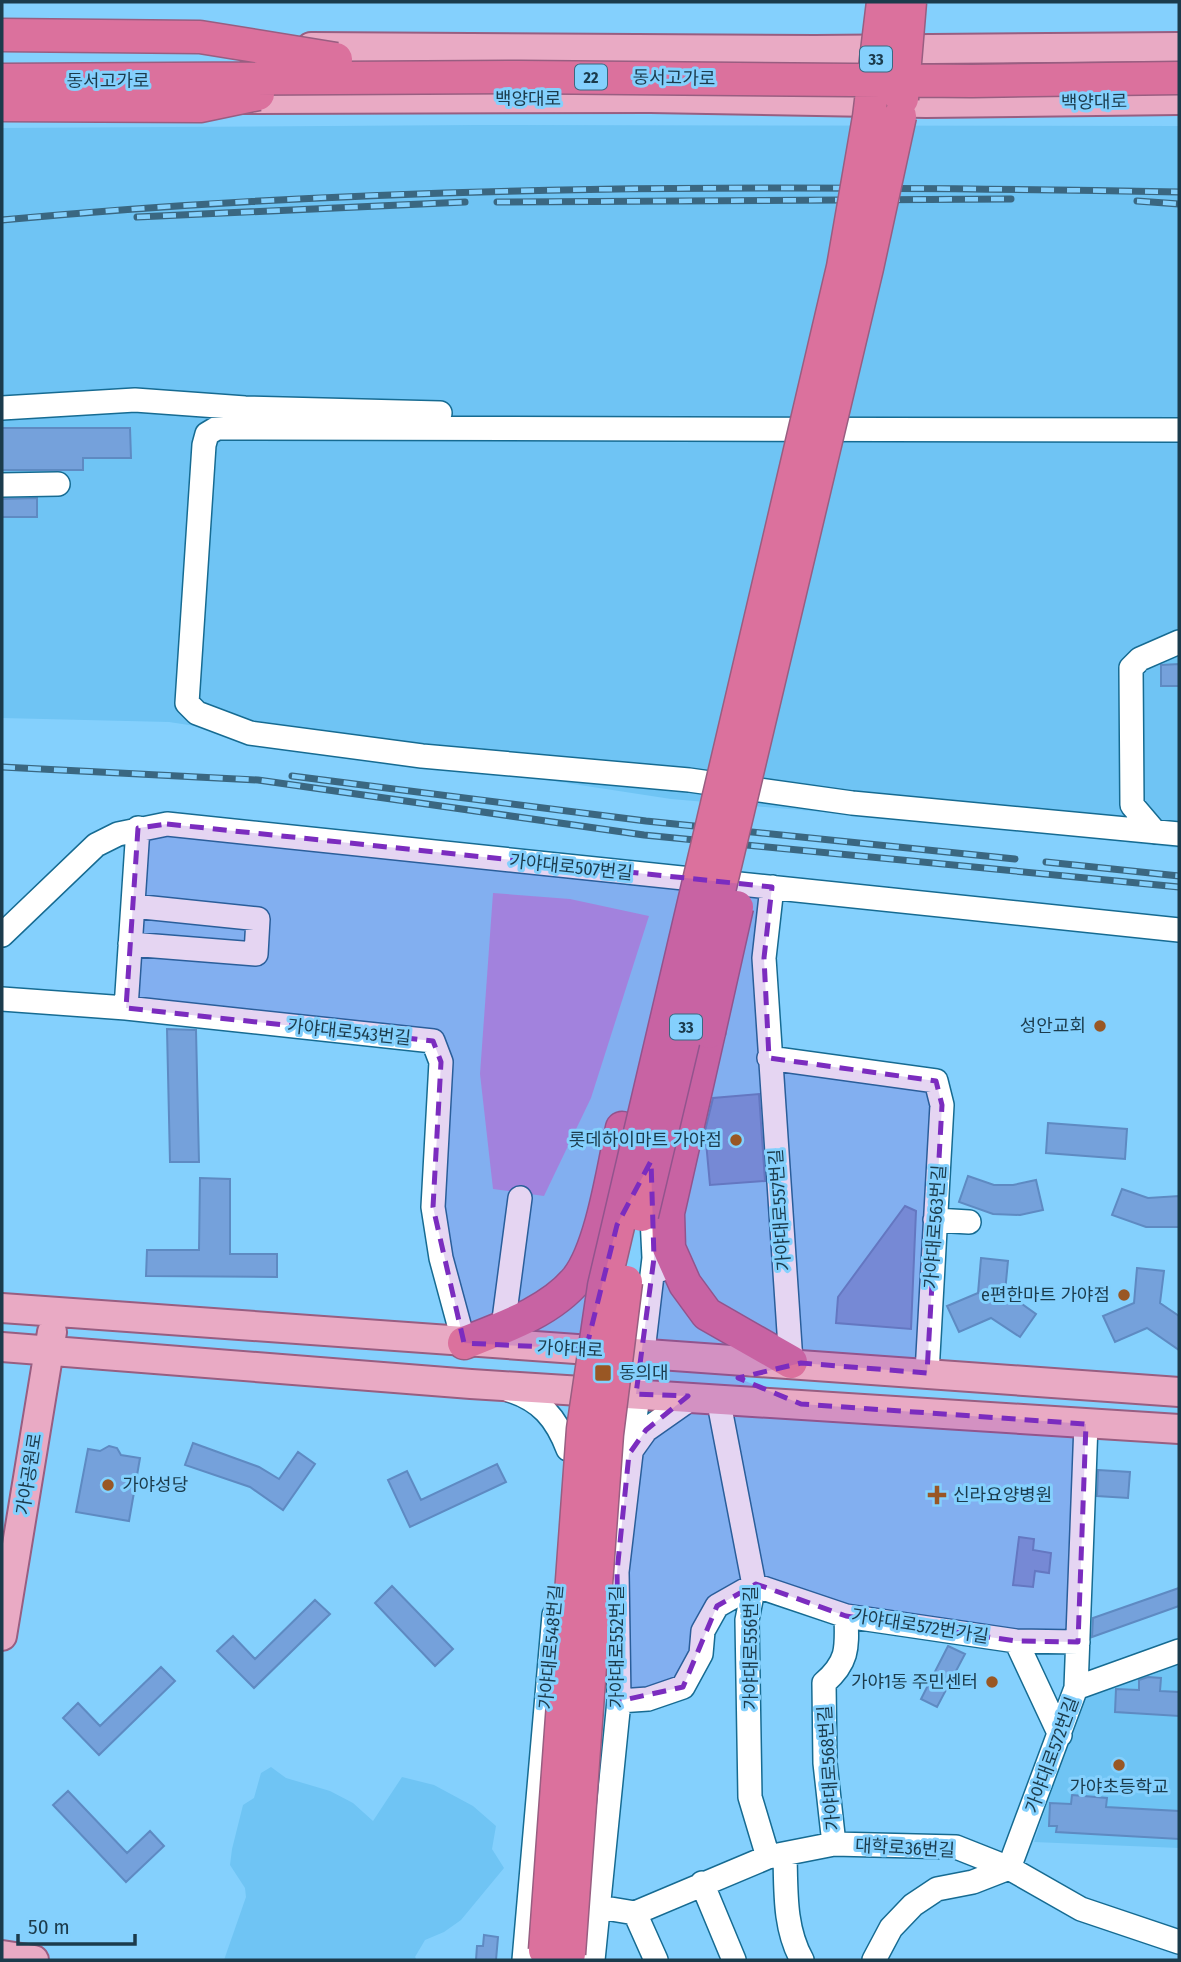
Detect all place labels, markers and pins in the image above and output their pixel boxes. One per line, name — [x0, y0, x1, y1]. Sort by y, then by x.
place label: 성안교회 — [1020, 1015, 1086, 1037]
marker: 성안교회 — [1092, 1018, 1108, 1034]
place label: 롯데하이마트 가야점 — [569, 1129, 722, 1151]
marker: 롯데하이마트 가야점 — [728, 1132, 744, 1148]
place label: e편한마트 가야점 — [981, 1284, 1110, 1306]
marker: e편한마트 가야점 — [1116, 1287, 1132, 1303]
place label: 동의대 — [619, 1362, 669, 1384]
marker: 동의대 — [593, 1363, 613, 1383]
place label: 가야성당 — [122, 1474, 188, 1496]
marker: 가야성당 — [100, 1477, 116, 1493]
place label: 신라요양병원 — [953, 1484, 1052, 1506]
marker: 신라요양병원 — [927, 1485, 947, 1505]
place label: 가야1동 주민센터 — [851, 1671, 978, 1693]
marker: 가야1동 주민센터 — [984, 1674, 1000, 1690]
marker: 가야초등학교 — [1111, 1757, 1127, 1773]
place label: 가야초등학교 — [1069, 1776, 1169, 1798]

